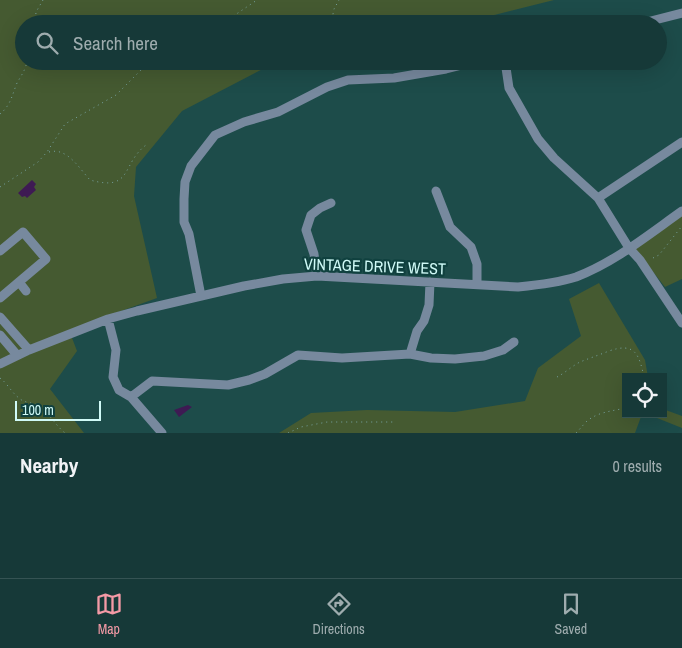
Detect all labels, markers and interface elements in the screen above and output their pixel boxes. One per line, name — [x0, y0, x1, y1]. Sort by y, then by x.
search box — [15, 15, 667, 70]
icon: search — [33, 29, 61, 57]
text: Search here — [73, 30, 158, 56]
street label: VINTAGE DRIVE WEST — [304, 253, 446, 279]
map controls — [622, 373, 667, 418]
button: locate — [622, 373, 667, 418]
scale bar — [15, 398, 101, 421]
text: 100 m — [22, 401, 54, 419]
text: Nearby — [20, 451, 78, 480]
text: 0 results — [612, 455, 662, 477]
tab: Map — [95, 590, 123, 638]
tab: Directions — [313, 590, 365, 638]
tab: Saved — [555, 590, 587, 638]

